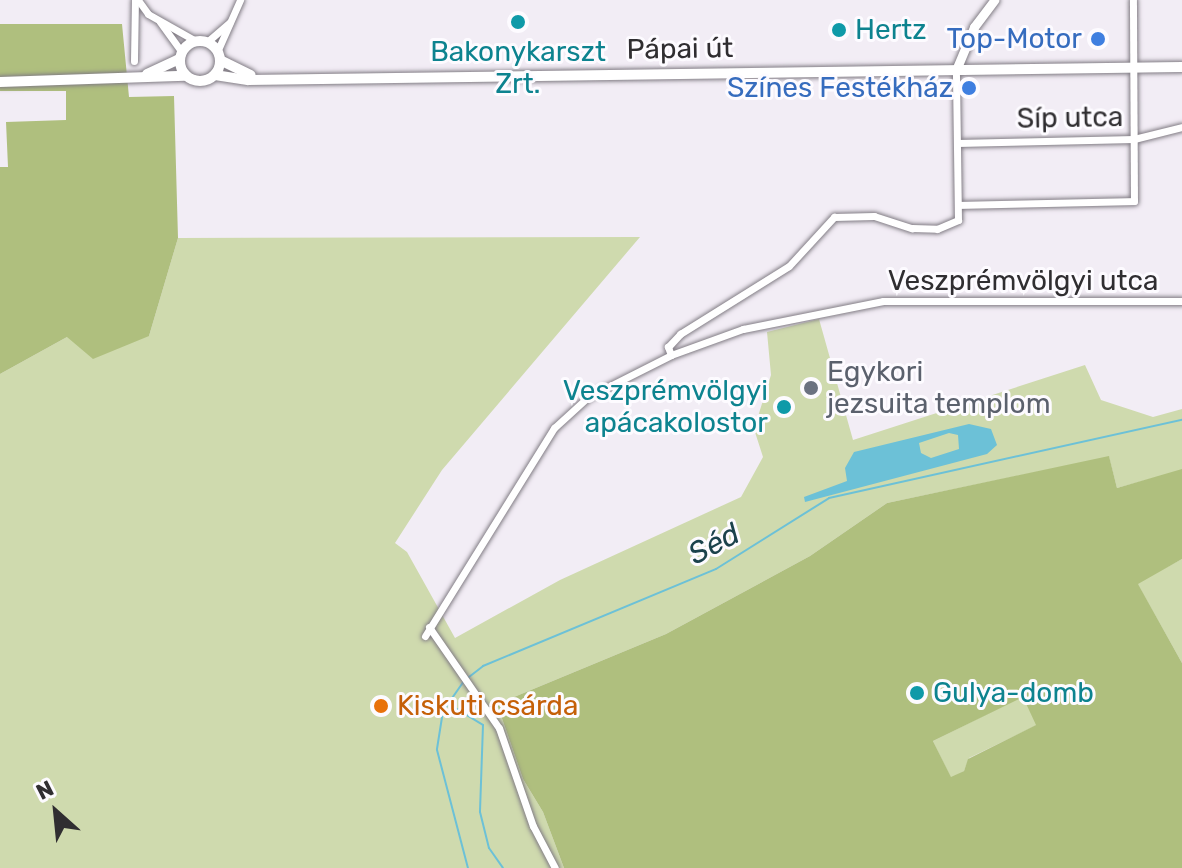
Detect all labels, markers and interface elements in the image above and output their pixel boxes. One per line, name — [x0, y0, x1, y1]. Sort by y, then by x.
marker: Bakonykarszt Zrt. — [509, 13, 527, 31]
place label: Hertz — [855, 13, 927, 47]
marker: Hertz — [830, 21, 848, 39]
place label: Top-Motor — [947, 22, 1082, 56]
marker: Top-Motor — [1089, 30, 1107, 48]
street label: Pápai út — [626, 31, 734, 67]
place label: Bakonykarszt Zrt. — [430, 35, 606, 101]
place label: Színes Festékház — [727, 71, 953, 105]
marker: Színes Festékház — [960, 79, 978, 97]
street label: Síp utca — [1016, 100, 1124, 136]
street label: Veszprémvölgyi utca — [888, 264, 1158, 298]
place label: Egykori jezsuita templom — [827, 355, 1051, 421]
place label: Veszprémvölgyi apácakolostor — [563, 374, 768, 440]
marker: Egykori jezsuita templom — [802, 379, 820, 397]
marker: Veszprémvölgyi apácakolostor — [775, 398, 793, 416]
water label: Séd — [682, 516, 746, 572]
place label: Gulya-domb — [933, 676, 1094, 710]
marker: Gulya-domb — [908, 684, 926, 702]
place label: Kiskuti csárda — [397, 689, 578, 723]
marker: Kiskuti csárda — [372, 697, 390, 715]
north arrow — [16, 772, 96, 852]
text: N — [32, 775, 58, 806]

